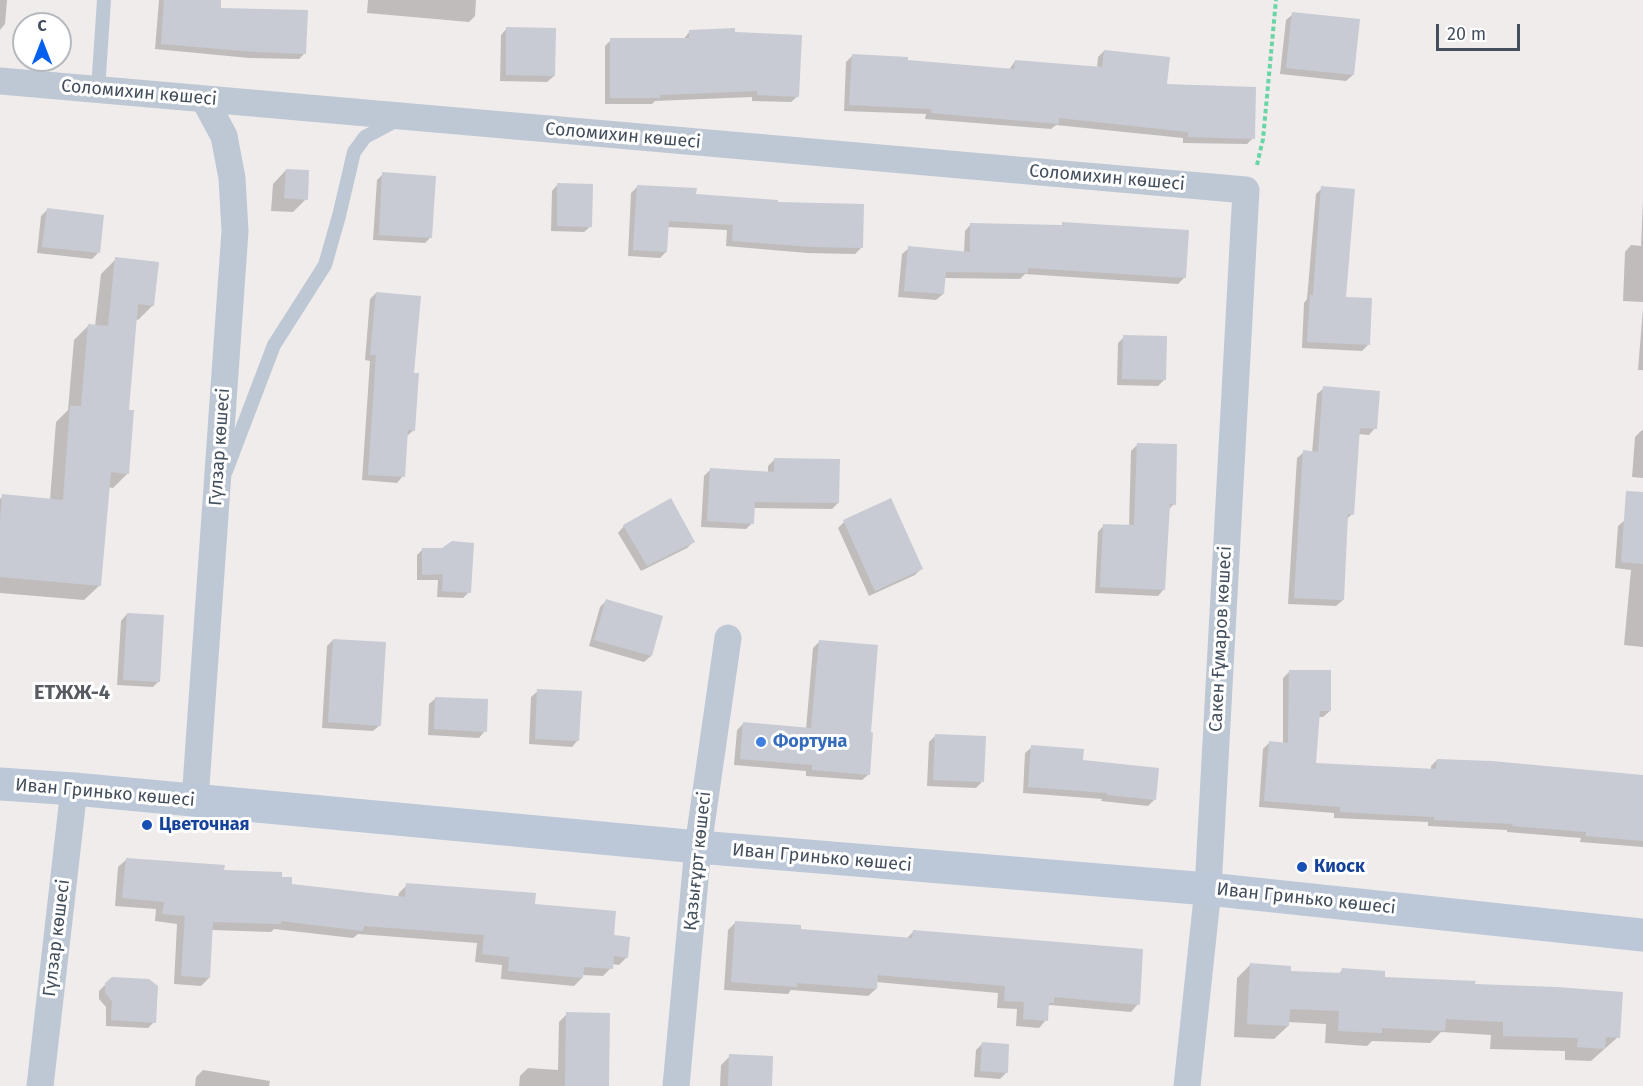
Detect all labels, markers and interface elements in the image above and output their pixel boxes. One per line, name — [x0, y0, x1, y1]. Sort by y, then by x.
north arrow — [12, 12, 72, 72]
scale bar — [1439, 12, 1523, 50]
text: С — [37, 16, 47, 35]
text: 20 m — [1447, 23, 1486, 45]
street label: Соломихин көшесі — [60, 75, 218, 111]
street label: Соломихин көшесі — [544, 118, 702, 154]
street label: Соломихин көшесі — [1028, 160, 1186, 196]
street label: Гүлзар көшесі — [205, 387, 235, 507]
street label: Сакен Ғұмаров көшесі — [1205, 545, 1237, 733]
district label: ЕТЖЖ-4 — [34, 681, 110, 705]
place label: Фортуна — [773, 731, 847, 753]
marker: Фортуна — [754, 735, 768, 749]
street label: Иван Гринько көшесі — [14, 774, 196, 812]
street label: Қазығұрт көшесі — [680, 790, 716, 932]
place label: Цветочная — [159, 814, 250, 836]
marker: Цветочная — [140, 818, 154, 832]
street label: Иван Гринько көшесі — [731, 839, 913, 877]
place label: Киоск — [1314, 856, 1365, 878]
marker: Киоск — [1295, 860, 1309, 874]
street label: Гүлзар көшесі — [39, 878, 75, 998]
street label: Иван Гринько көшесі — [1215, 879, 1397, 919]

